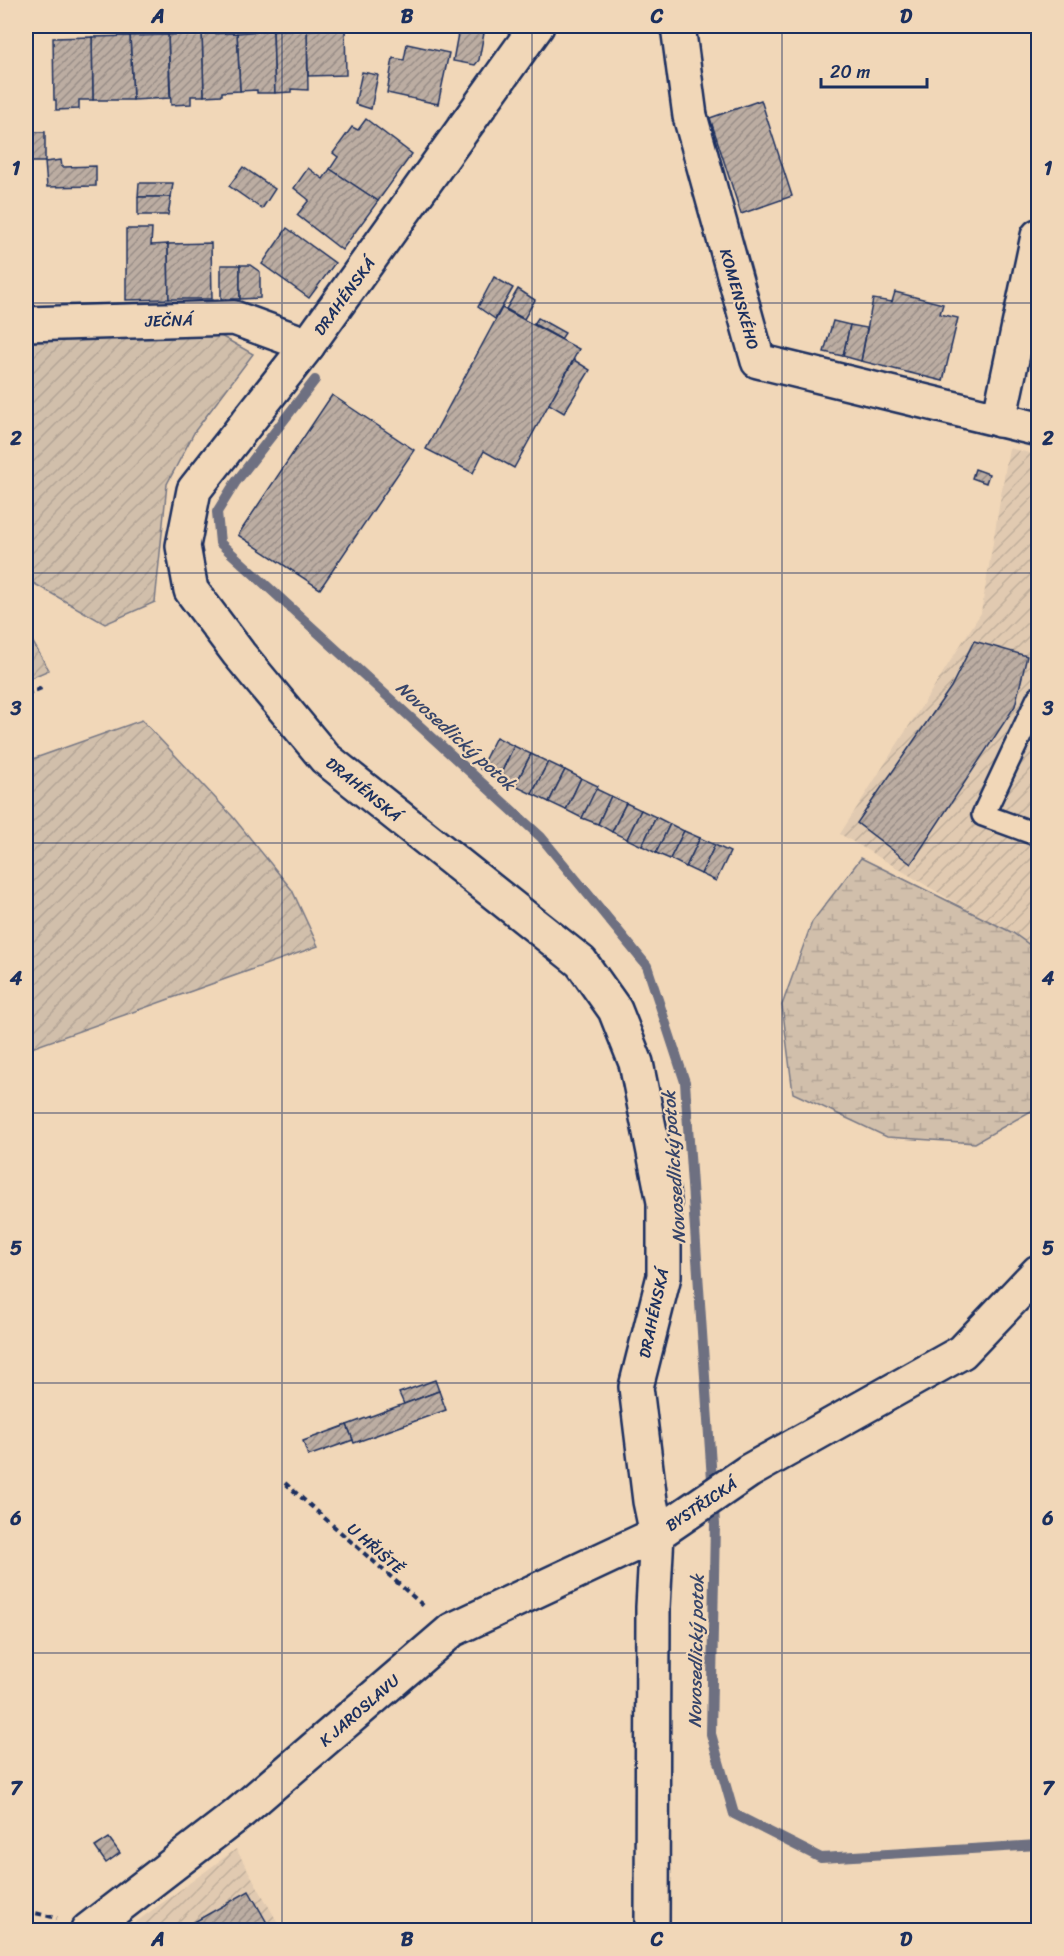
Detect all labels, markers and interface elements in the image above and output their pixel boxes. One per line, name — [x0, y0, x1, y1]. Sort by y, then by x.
text: A — [150, 0, 165, 34]
text: B — [401, 0, 414, 34]
text: C — [650, 0, 664, 34]
text: D — [900, 0, 913, 34]
scale bar — [821, 51, 928, 89]
text: 20 m — [830, 56, 870, 88]
text: 1 — [12, 151, 21, 186]
text: 1 — [1044, 151, 1053, 186]
street label: KOMENSKÉHO — [711, 245, 768, 353]
street label: DRAHÉNSKÁ — [306, 249, 384, 342]
street label: JEČNÁ — [143, 305, 196, 336]
text: 2 — [9, 421, 22, 456]
text: 2 — [1041, 421, 1054, 456]
water label: Novosedlický potok — [388, 673, 525, 800]
text: 3 — [10, 691, 22, 726]
text: 3 — [1042, 691, 1054, 726]
street label: DRAHÉNSKÁ — [319, 749, 410, 831]
text: 4 — [9, 961, 23, 996]
text: 4 — [1041, 961, 1055, 996]
water label: Novosedlický potok — [653, 1088, 695, 1245]
text: 5 — [10, 1231, 22, 1266]
text: 5 — [1042, 1231, 1054, 1266]
street label: DRAHÉNSKÁ — [630, 1263, 678, 1361]
street label: BYSTŘICKÁ — [659, 1468, 745, 1539]
text: 6 — [9, 1501, 22, 1536]
text: 6 — [1041, 1501, 1054, 1536]
street label: U HŘIŠTĚ — [340, 1515, 412, 1582]
water label: Novosedlický potok — [679, 1573, 713, 1728]
street label: K JAROSLAVU — [312, 1666, 407, 1754]
text: 7 — [10, 1771, 23, 1806]
text: 7 — [1042, 1771, 1055, 1806]
text: A — [150, 1922, 165, 1956]
text: B — [401, 1922, 414, 1956]
text: C — [650, 1922, 664, 1956]
text: D — [900, 1922, 913, 1956]

